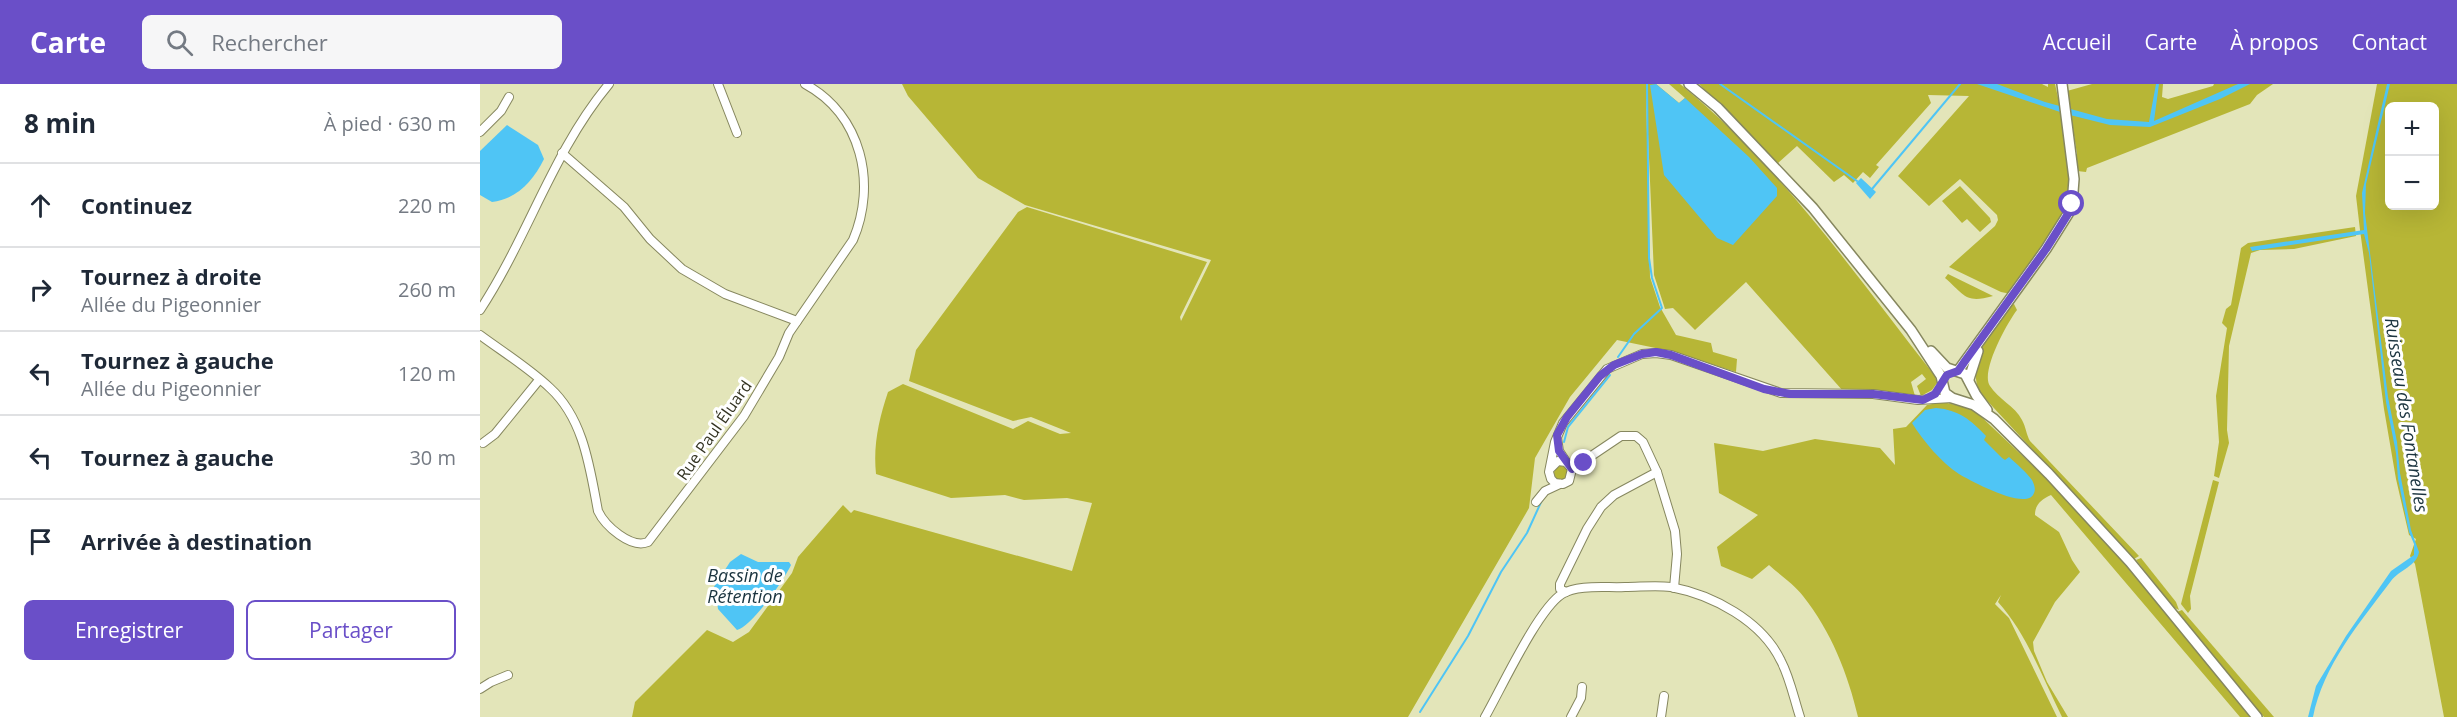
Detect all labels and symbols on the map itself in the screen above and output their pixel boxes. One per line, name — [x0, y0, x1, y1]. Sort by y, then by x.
route start — [2058, 190, 2084, 216]
water label: Ruisseau des Fontanelles — [2380, 316, 2434, 514]
street label: Rue Paul Éluard — [671, 376, 757, 484]
route end — [1570, 449, 1596, 475]
water label: Bassin de Rétention — [707, 563, 783, 608]

